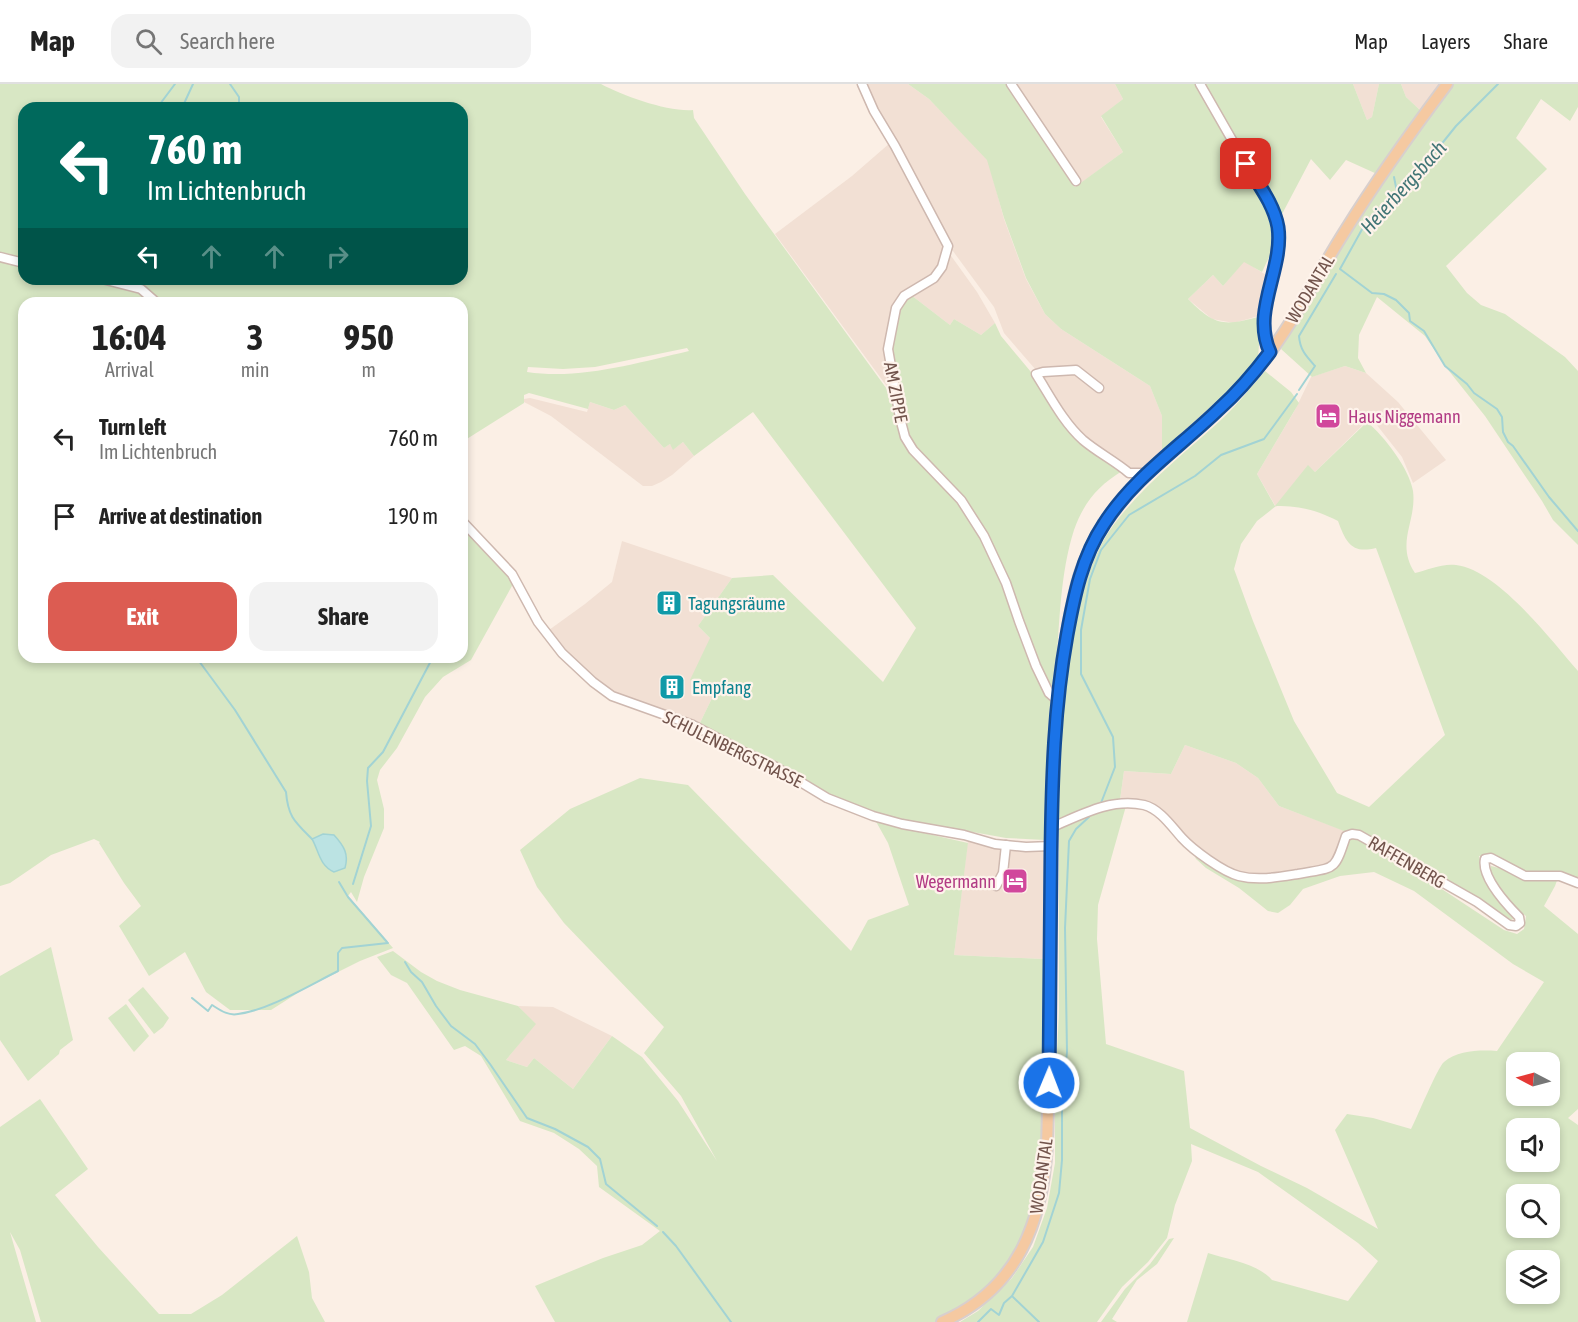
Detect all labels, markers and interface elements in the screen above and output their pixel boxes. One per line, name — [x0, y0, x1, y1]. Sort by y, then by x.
search box — [111, 14, 531, 68]
text: Map — [30, 25, 75, 57]
icon: search — [132, 25, 165, 58]
text: Search here — [180, 28, 275, 54]
text: Map — [1354, 29, 1388, 53]
text: Layers — [1421, 29, 1471, 53]
text: Share — [1504, 29, 1548, 53]
text: 760 m — [147, 125, 242, 173]
icon: left — [48, 126, 126, 204]
water label: Heierbergsbach — [1355, 136, 1451, 238]
pin — [1220, 138, 1271, 189]
icon: arrive — [1229, 147, 1262, 180]
text: Im Lichtenbruch — [147, 175, 307, 206]
icon: left — [132, 240, 165, 273]
icon: ahead — [195, 240, 228, 273]
icon: ahead — [258, 240, 291, 273]
icon: right — [321, 240, 354, 273]
street label: WODANTAL — [1281, 251, 1339, 327]
text: 16:04 — [92, 316, 167, 358]
text: 3 — [247, 316, 263, 358]
text: 950 — [343, 316, 394, 358]
text: Arrival — [105, 358, 154, 381]
text: min — [241, 358, 269, 381]
text: m — [361, 358, 376, 381]
street label: AM ZIPPE — [880, 360, 912, 424]
hotel icon: Haus Niggemann — [1313, 401, 1343, 431]
place label: Haus Niggemann — [1348, 406, 1461, 427]
text: Turn left — [99, 414, 166, 440]
icon: left — [48, 422, 81, 455]
text: 760 m — [388, 425, 438, 451]
text: Im Lichtenbruch — [99, 440, 217, 463]
icon: arrive — [48, 500, 81, 533]
text: Arrive at destination — [99, 503, 262, 529]
text: 190 m — [388, 503, 438, 529]
button: Exit — [48, 582, 237, 651]
button: Share — [249, 582, 438, 651]
building icon: Tagungsräume — [654, 588, 684, 618]
place label: Tagungsräume — [688, 593, 785, 614]
building icon: Empfang — [657, 672, 687, 702]
place label: Empfang — [692, 677, 751, 698]
street label: SCHULENBERGSTRASSE — [660, 706, 806, 792]
street label: RAFFENBERG — [1365, 832, 1449, 892]
hotel icon: Wegermann — [1000, 866, 1030, 896]
place label: Wegermann — [916, 871, 996, 892]
position arrow — [1017, 1051, 1081, 1115]
north arrow — [1506, 1052, 1560, 1106]
map controls — [1506, 1052, 1560, 1304]
button: sound — [1506, 1118, 1560, 1172]
street label: WODANTAL — [1025, 1137, 1057, 1215]
button: search — [1506, 1184, 1560, 1238]
button: layers — [1506, 1250, 1560, 1304]

